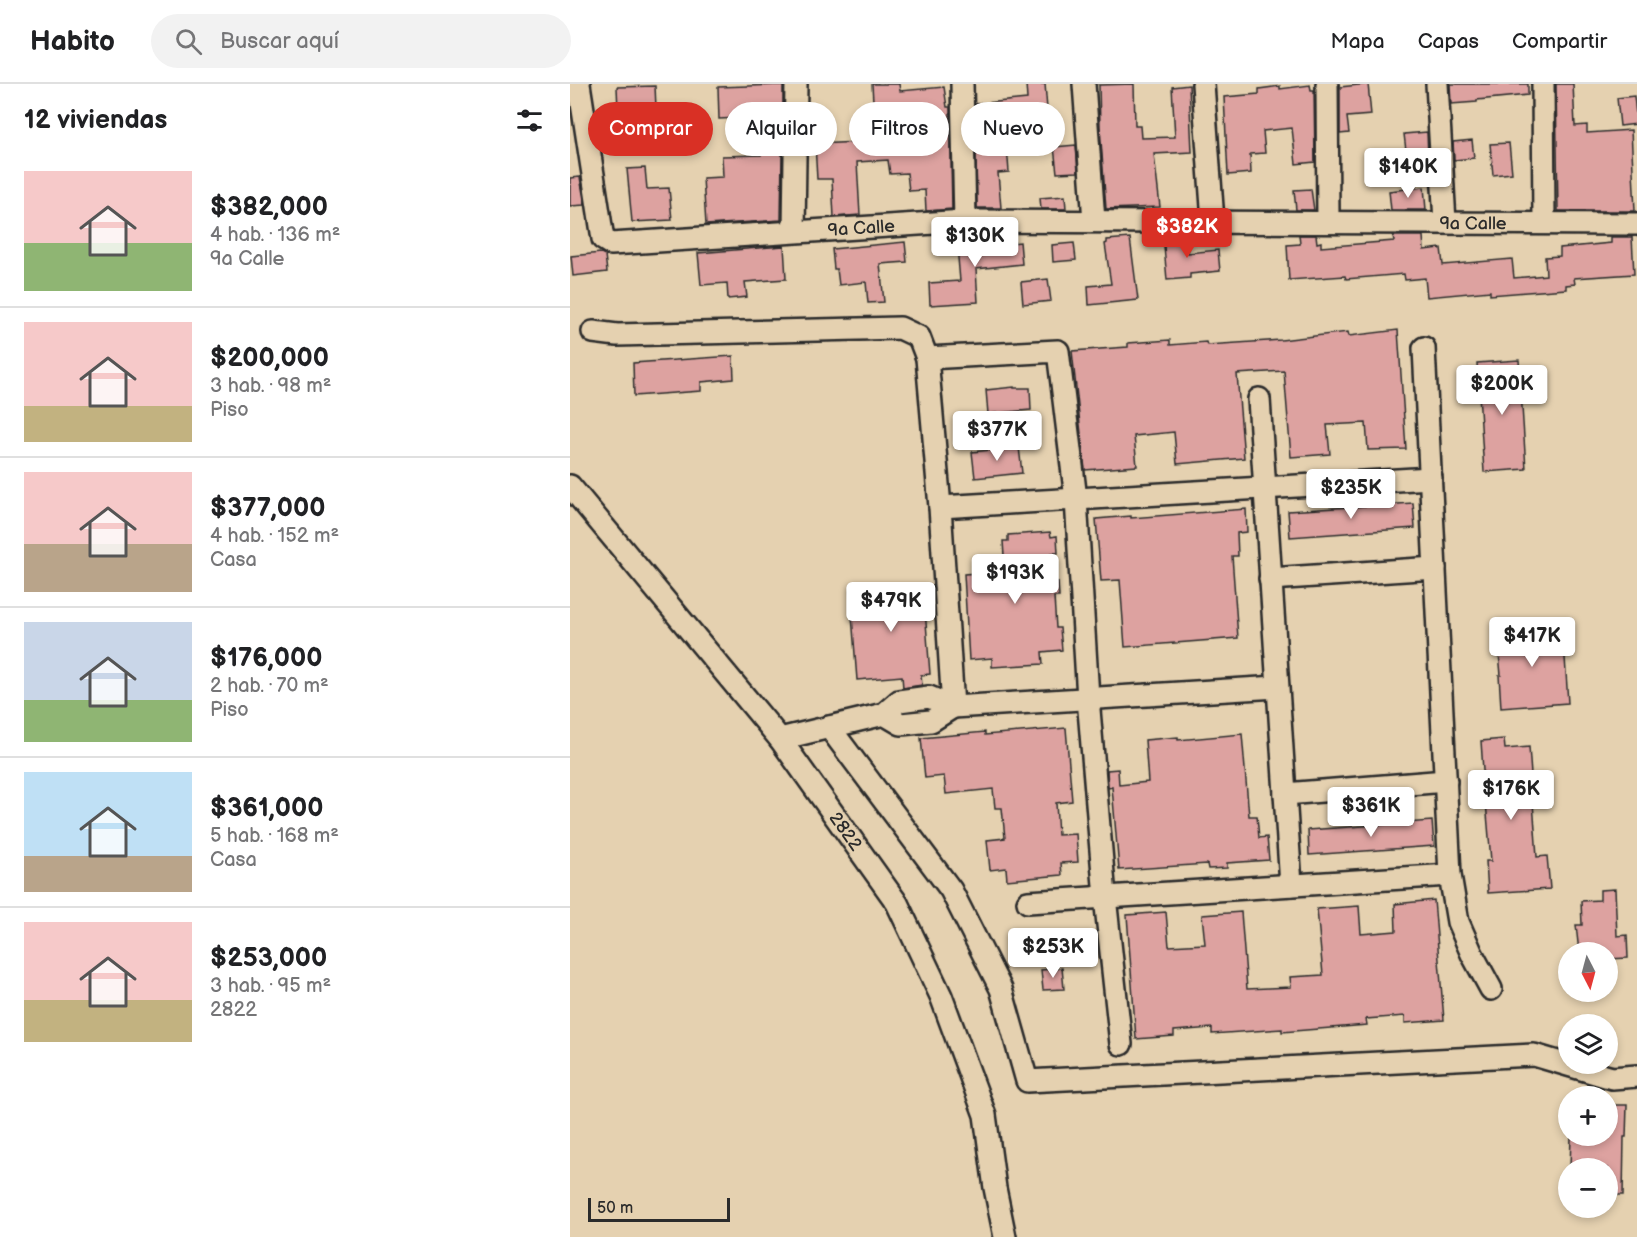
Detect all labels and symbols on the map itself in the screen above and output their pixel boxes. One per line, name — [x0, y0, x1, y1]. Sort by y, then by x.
pin: $140K — [1366, 148, 1450, 199]
pin: $382K — [1145, 208, 1229, 259]
street label: 9a Calle — [1439, 213, 1507, 234]
street label: 9a Calle — [827, 216, 896, 241]
pin: $130K — [933, 217, 1017, 268]
pin: $200K — [1460, 365, 1544, 416]
pin: $377K — [955, 411, 1039, 462]
pin: $235K — [1309, 469, 1393, 520]
pin: $193K — [973, 554, 1057, 605]
pin: $479K — [849, 582, 933, 633]
pin: $417K — [1490, 617, 1574, 668]
pin: $176K — [1469, 770, 1553, 821]
pin: $361K — [1329, 787, 1413, 838]
street label: 2822 — [824, 808, 866, 855]
pin: $253K — [1011, 928, 1095, 979]
north arrow — [1558, 942, 1618, 1002]
scale bar — [588, 1195, 730, 1222]

